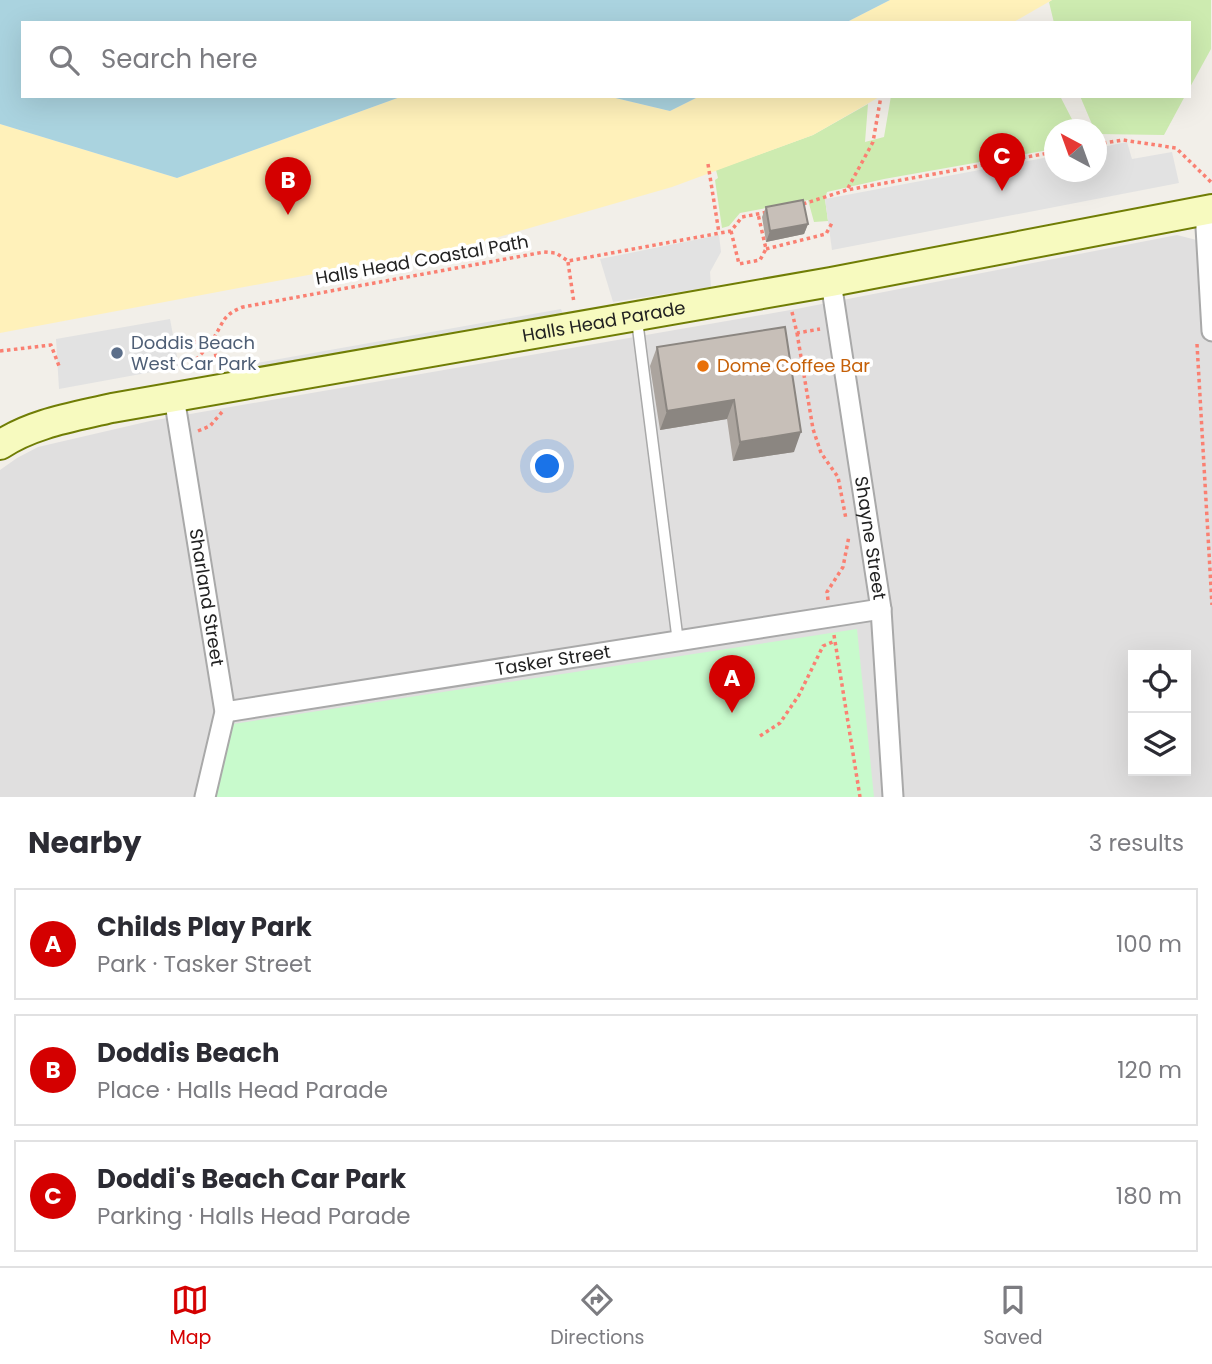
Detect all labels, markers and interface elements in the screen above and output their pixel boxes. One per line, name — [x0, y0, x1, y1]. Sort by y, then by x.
search box — [21, 21, 1191, 98]
icon: search — [45, 41, 83, 79]
text: Search here — [101, 41, 258, 77]
north arrow — [1044, 119, 1107, 182]
pin: C — [979, 133, 1025, 191]
pin: B — [265, 157, 311, 215]
street label: Halls Head Coastal Path — [313, 228, 530, 291]
street label: Halls Head Parade — [520, 295, 687, 348]
place label: Doddis Beach West Car Park — [131, 330, 257, 376]
marker: Doddis Beach West Car Park — [109, 345, 125, 361]
place label: Dome Coffee Bar — [717, 353, 870, 378]
marker: Dome Coffee Bar — [695, 358, 711, 374]
your location — [530, 449, 564, 483]
street label: Shayne Street — [849, 474, 892, 601]
street label: Sharland Street — [183, 527, 230, 668]
street label: Tasker Street — [494, 639, 612, 681]
map controls — [1128, 650, 1191, 776]
button: locate — [1128, 650, 1191, 713]
pin: A — [709, 655, 755, 713]
button: layers — [1128, 713, 1191, 776]
text: Nearby — [28, 821, 142, 864]
text: 3 results — [1089, 827, 1184, 859]
text: Childs Play Park — [97, 909, 312, 945]
text: A — [45, 928, 61, 960]
text: 100 m — [1116, 928, 1182, 960]
text: Park · Tasker Street — [97, 948, 312, 980]
text: Doddis Beach — [97, 1035, 280, 1071]
text: B — [45, 1054, 61, 1086]
text: 120 m — [1117, 1054, 1182, 1086]
text: Place · Halls Head Parade — [97, 1074, 388, 1106]
text: Doddi's Beach Car Park — [97, 1161, 406, 1197]
text: C — [44, 1180, 62, 1212]
text: 180 m — [1116, 1180, 1182, 1212]
text: Parking · Halls Head Parade — [97, 1200, 411, 1232]
tab: Map — [169, 1281, 211, 1352]
tab: Directions — [550, 1281, 645, 1352]
tab: Saved — [983, 1281, 1043, 1352]

